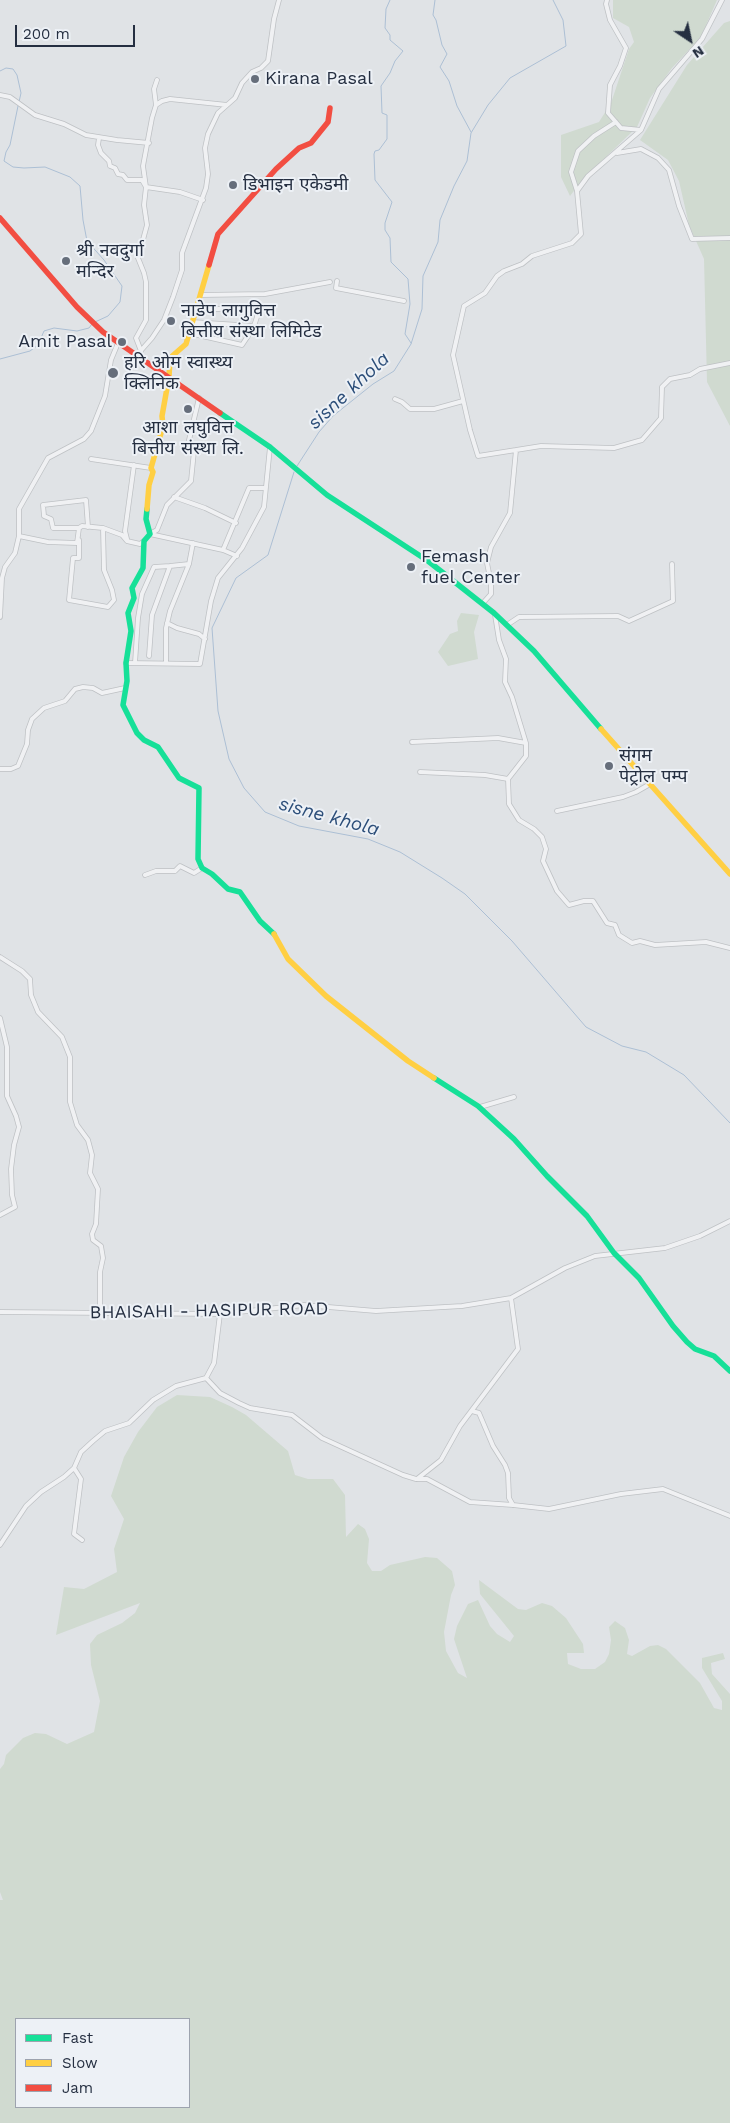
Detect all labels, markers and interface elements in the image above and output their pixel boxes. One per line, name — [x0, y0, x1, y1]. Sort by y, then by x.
scale bar — [18, 15, 138, 47]
north arrow — [665, 15, 715, 65]
text: 200 m — [23, 25, 70, 43]
text: N — [690, 43, 707, 62]
place label: Kirana Pasal — [265, 68, 373, 90]
marker: Kirana Pasal — [249, 73, 261, 85]
place label: डिभाइन एकेडमी — [243, 174, 348, 196]
marker: डिभाइन एकेडमी — [227, 179, 239, 191]
place label: श्री नवदुर्गा मन्दिर — [76, 240, 144, 282]
marker: श्री नवदुर्गा मन्दिर — [60, 255, 72, 267]
place label: नाडेप लागुवित्त बित्तीय संस्था लिमिटेड — [181, 300, 322, 342]
marker: नाडेप लागुवित्त बित्तीय संस्था लिमिटेड — [165, 315, 177, 327]
place label: Amit Pasal — [18, 331, 112, 353]
marker: Amit Pasal — [116, 336, 128, 348]
water label: sisne khola — [304, 347, 394, 435]
place label: हरि ओम स्वास्थ्य क्लिनिक — [124, 352, 233, 394]
marker: हरि ओम स्वास्थ्य क्लिनिक — [106, 366, 120, 380]
marker: आशा लघुवित्त बित्तीय संस्था लि. — [182, 403, 194, 415]
place label: आशा लघुवित्त बित्तीय संस्था लि. — [132, 417, 244, 459]
place label: Femash fuel Center — [421, 546, 520, 588]
marker: Femash fuel Center — [405, 561, 417, 573]
place label: संगम पेट्रोल पम्प — [619, 745, 687, 788]
marker: संगम पेट्रोल पम्प — [603, 760, 615, 772]
water label: sisne khola — [276, 793, 382, 841]
street label: BHAISAHI - HASIPUR ROAD — [89, 1298, 329, 1324]
legend — [15, 2018, 190, 2108]
text: Fast — [62, 2029, 93, 2047]
text: Slow — [62, 2054, 98, 2072]
text: Jam — [62, 2079, 93, 2097]

